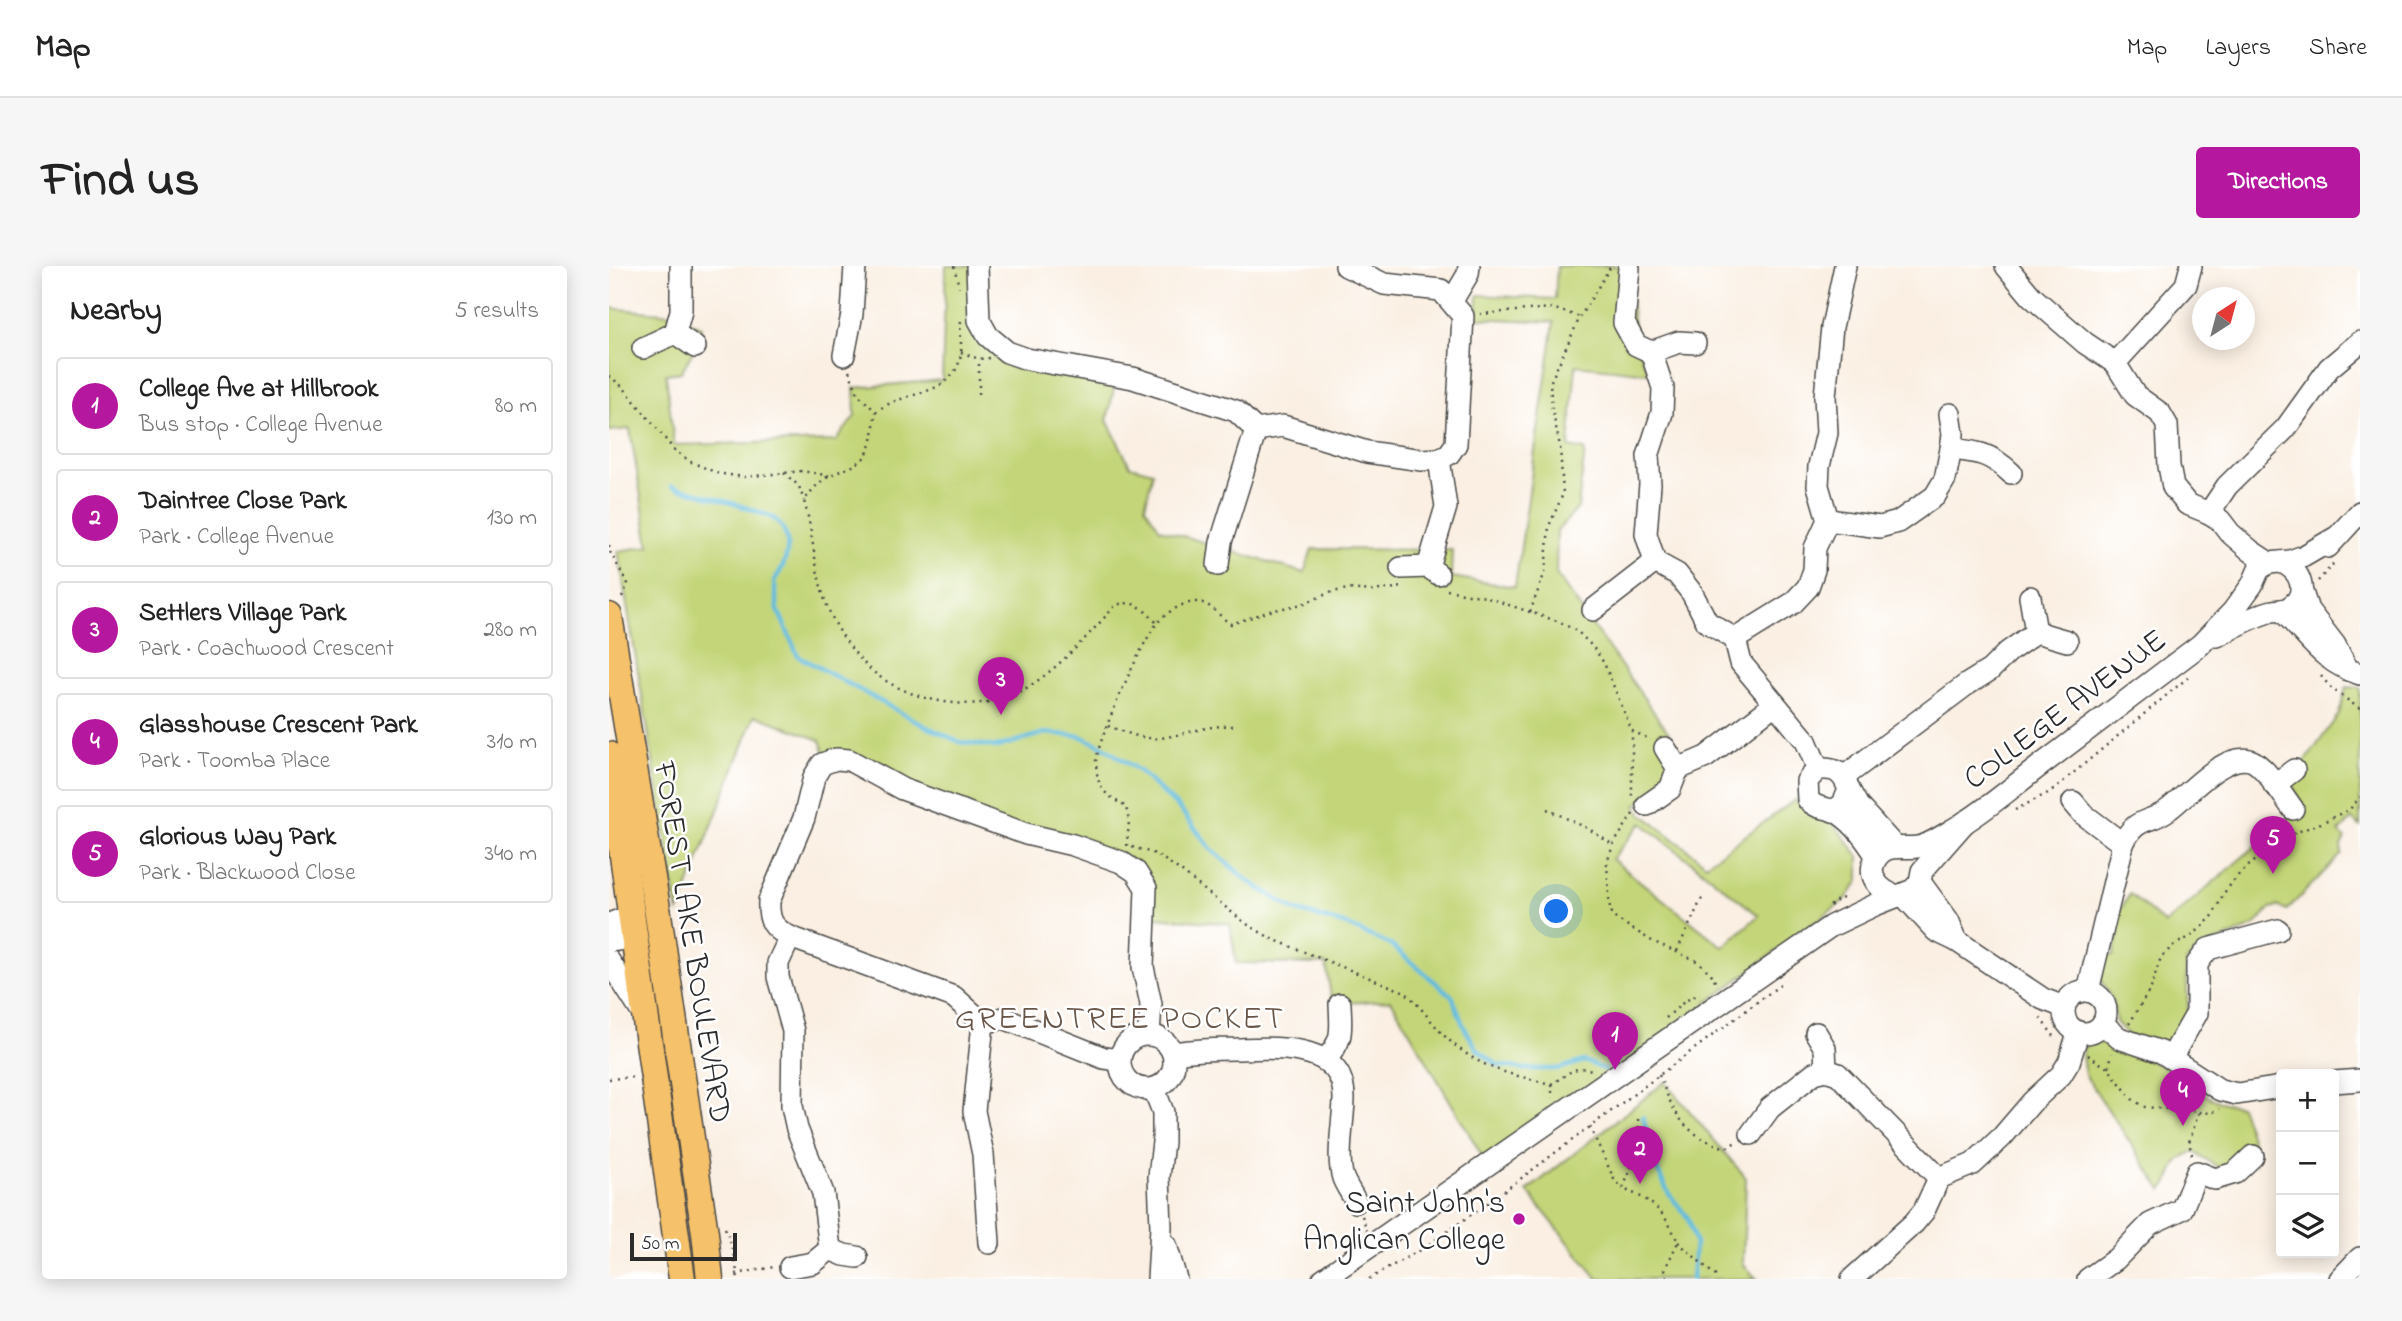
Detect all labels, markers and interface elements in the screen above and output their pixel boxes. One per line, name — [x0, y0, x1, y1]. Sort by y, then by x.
text: Map — [35, 24, 91, 72]
text: Map — [2127, 31, 2167, 66]
text: Layers — [2205, 31, 2271, 66]
text: Share — [2309, 31, 2367, 66]
text: Find us — [42, 146, 199, 218]
button: Directions — [2196, 147, 2360, 218]
north arrow — [2192, 287, 2255, 350]
text: Nearby — [70, 290, 162, 334]
text: 5 results — [455, 295, 539, 328]
text: College Ave at Hillbrook — [139, 371, 378, 409]
text: 1 — [91, 390, 99, 423]
text: 80 m — [495, 390, 537, 423]
text: Bus stop · College Avenue — [139, 409, 382, 442]
text: Daintree Close Park — [139, 483, 347, 521]
text: 2 — [89, 502, 101, 535]
text: 130 m — [487, 502, 537, 535]
text: Park · College Avenue — [139, 521, 334, 554]
text: Settlers Village Park — [139, 595, 346, 633]
text: 3 — [90, 614, 100, 647]
text: 280 m — [483, 614, 537, 647]
street label: COLLEGE AVENUE — [1955, 619, 2177, 803]
text: Park · Coachwood Crescent — [139, 633, 394, 666]
pin: 3 — [978, 657, 1024, 715]
text: Glasshouse Crescent Park — [139, 707, 418, 745]
text: 4 — [90, 726, 100, 759]
text: 310 m — [487, 726, 537, 759]
text: Park · Toomba Place — [139, 745, 330, 778]
street label: FOREST LAKE BOULEVARD — [639, 757, 742, 1127]
pin: 5 — [2250, 816, 2296, 874]
text: Glorious Way Park — [139, 819, 336, 857]
text: 5 — [88, 838, 102, 871]
text: 340 m — [484, 838, 537, 871]
text: Park · Blackwood Close — [139, 857, 356, 890]
your location — [1539, 894, 1573, 928]
district label: GREENTREE POCKET — [955, 996, 1285, 1044]
pin: 1 — [1592, 1012, 1638, 1070]
pin: 4 — [2160, 1068, 2206, 1126]
map controls — [2276, 1069, 2339, 1258]
button: + — [2276, 1069, 2339, 1132]
pin: 2 — [1617, 1126, 1663, 1184]
button: − — [2276, 1132, 2339, 1195]
place label: Saint John's Anglican College — [1303, 1181, 1506, 1265]
button: layers — [2276, 1195, 2339, 1258]
marker: Saint John's Anglican College — [1511, 1211, 1527, 1227]
scale bar — [630, 1230, 737, 1262]
text: 50 m — [641, 1231, 680, 1258]

